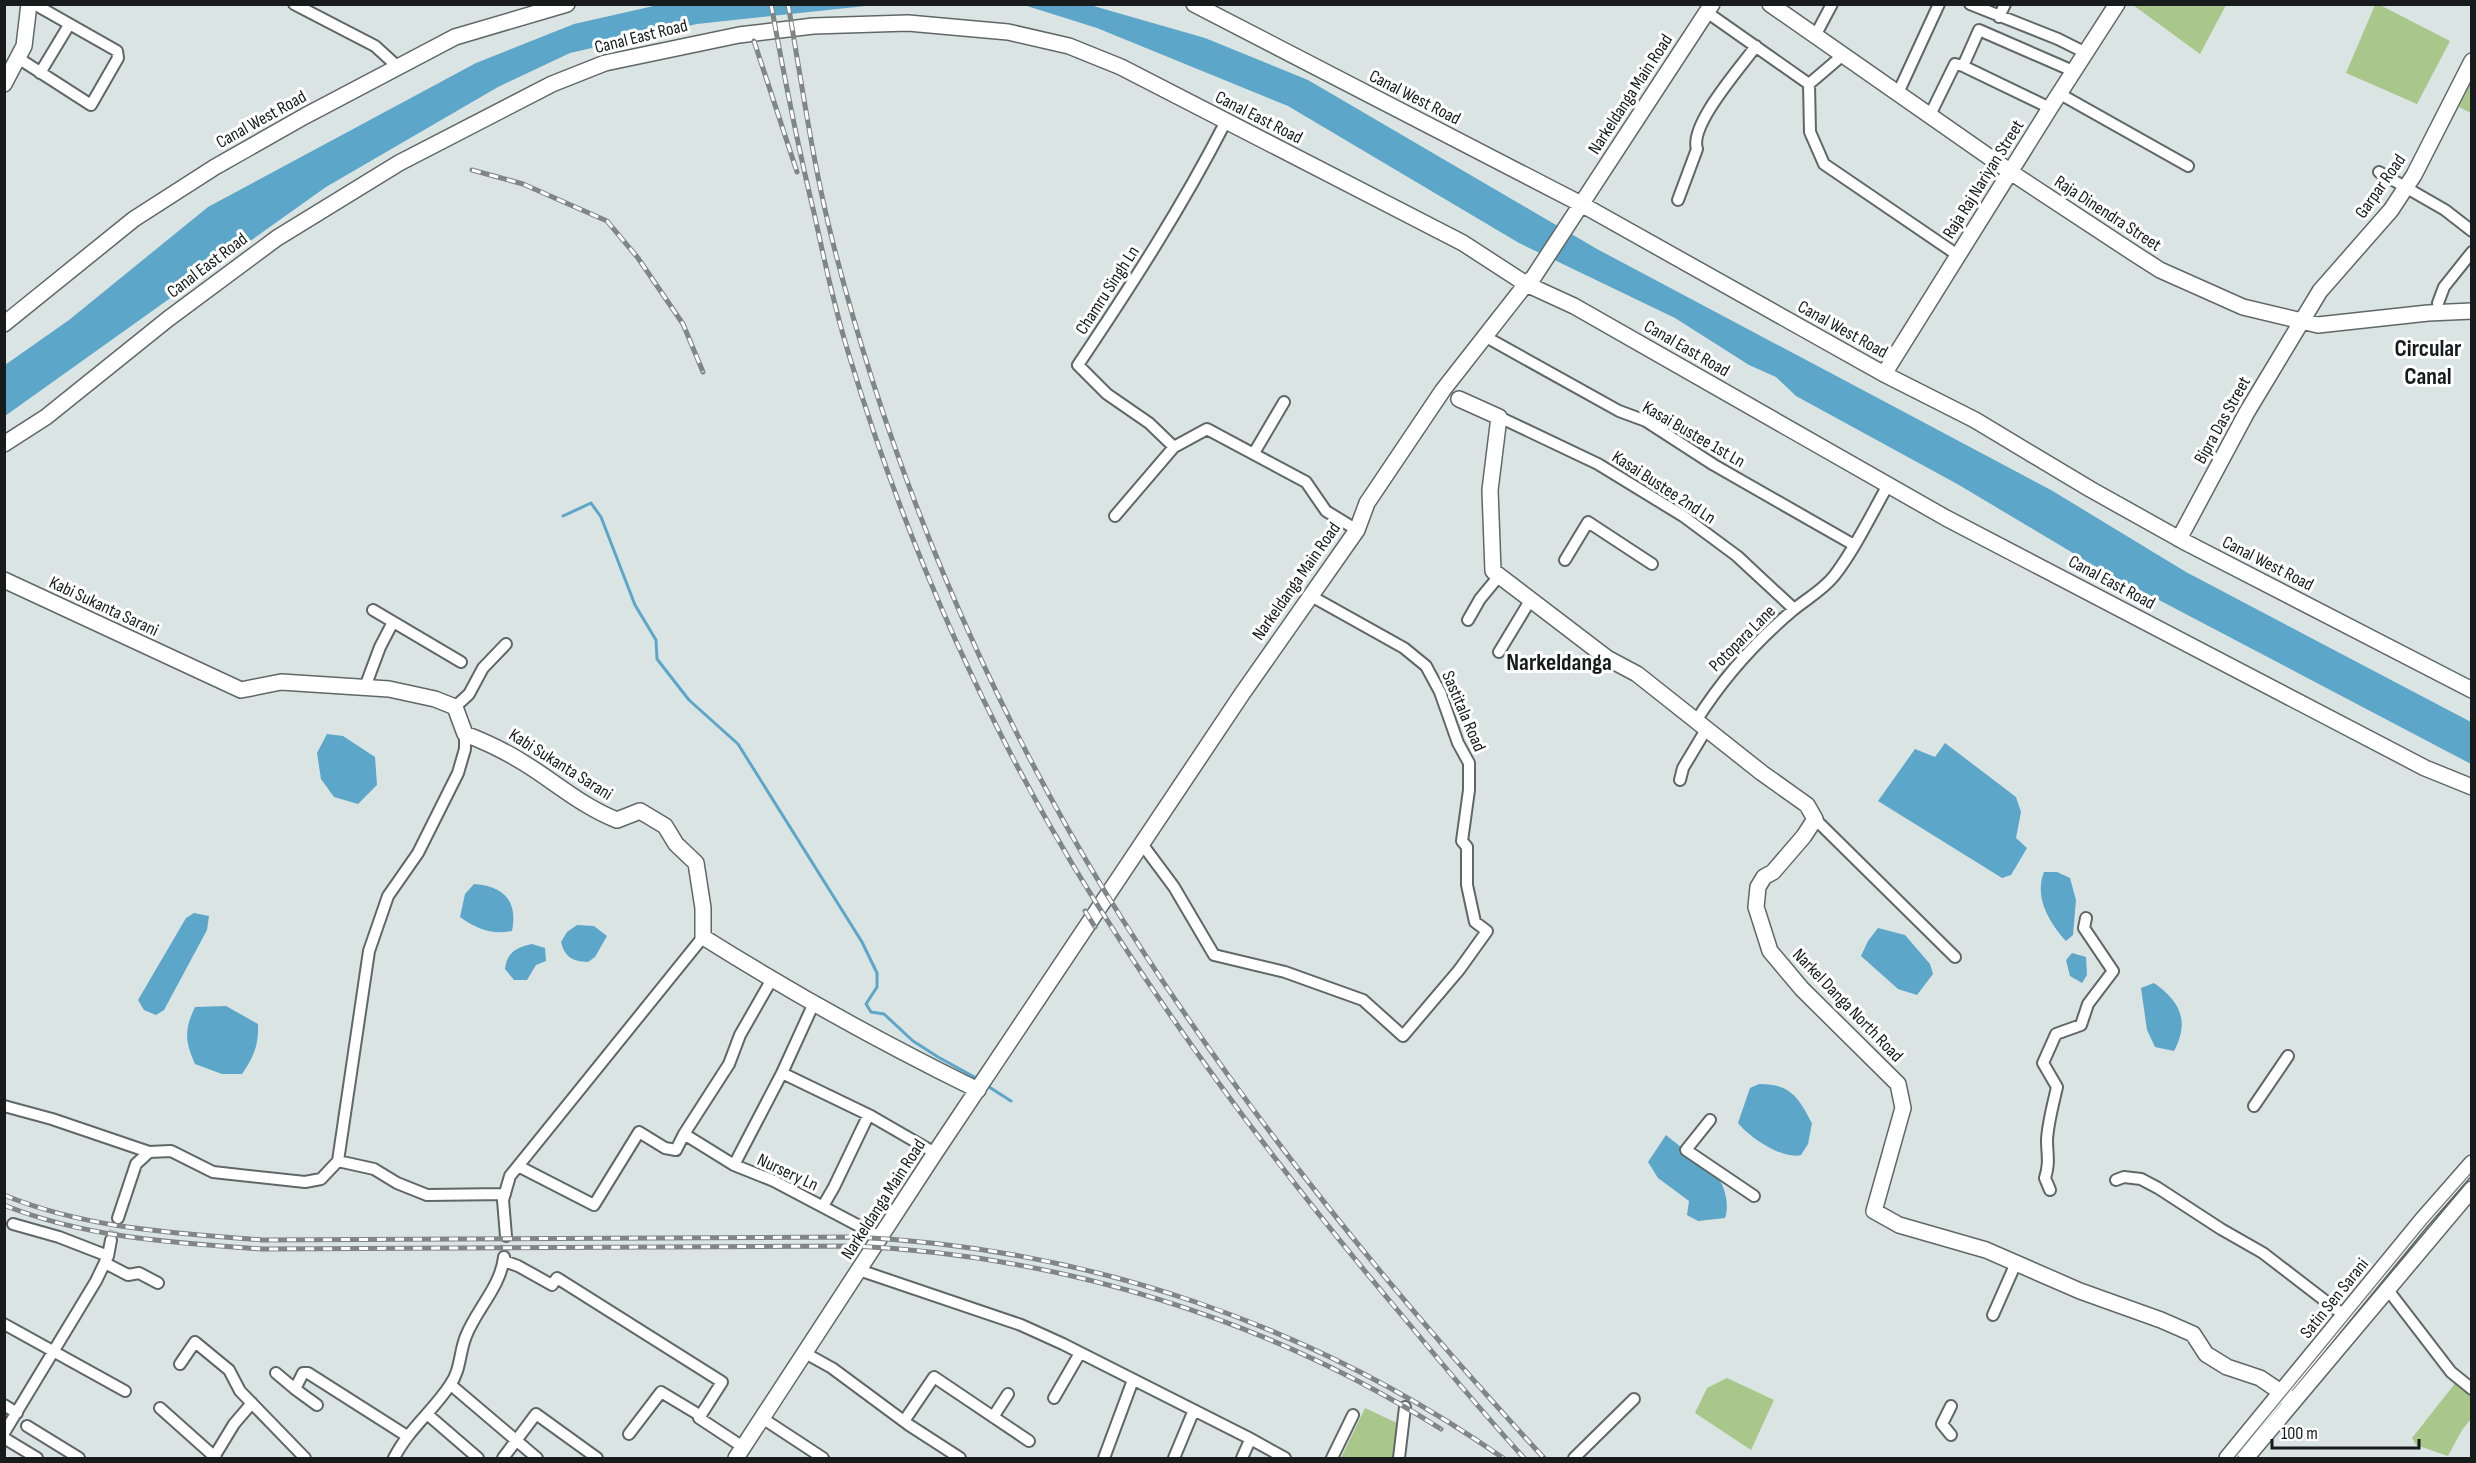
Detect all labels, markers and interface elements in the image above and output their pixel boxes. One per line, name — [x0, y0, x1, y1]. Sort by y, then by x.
street label: Canal East Road — [592, 15, 690, 58]
street label: Narkeldanga Main Road — [1584, 30, 1677, 158]
street label: Canal West Road — [1366, 65, 1464, 129]
street label: Canal West Road — [213, 86, 310, 153]
street label: Canal East Road — [1212, 87, 1306, 148]
street label: Raja Raj Nariyan Street — [1939, 116, 2029, 242]
street label: Garpar Road — [2351, 150, 2410, 222]
street label: Raja Dinendra Street — [2050, 171, 2165, 256]
street label: Canal East Road — [163, 228, 252, 302]
street label: Chamru Singh Ln — [1071, 242, 1144, 338]
street label: Canal West Road — [1794, 296, 1891, 363]
street label: Canal East Road — [1640, 316, 1733, 381]
district label: Circular Canal — [2394, 334, 2462, 391]
street label: Bipra Das Street — [2190, 373, 2255, 468]
street label: Kasai Bustee 1st Ln — [1639, 397, 1749, 472]
street label: Kasai Bustee 2nd Ln — [1608, 446, 1719, 529]
street label: Narkeldanga Main Road — [1248, 518, 1345, 644]
street label: Canal West Road — [2219, 531, 2317, 595]
street label: Canal East Road — [2065, 551, 2159, 614]
street label: Kabi Sukanta Sarani — [46, 572, 162, 641]
street label: Potopara Lane — [1705, 601, 1780, 676]
district label: Narkeldanga — [1506, 648, 1612, 677]
street label: Sastitala Road — [1437, 668, 1490, 755]
street label: Kabi Sukanta Sarani — [505, 724, 616, 805]
street label: Narkel Danga North Road — [1788, 944, 1907, 1066]
street label: Narkeldanga Main Road — [837, 1135, 930, 1263]
street label: Nursery Ln — [754, 1149, 822, 1196]
street label: Satin Sen Sarani — [2296, 1254, 2373, 1343]
scale bar — [2272, 1412, 2419, 1450]
text: 100 m — [2281, 1423, 2318, 1444]

